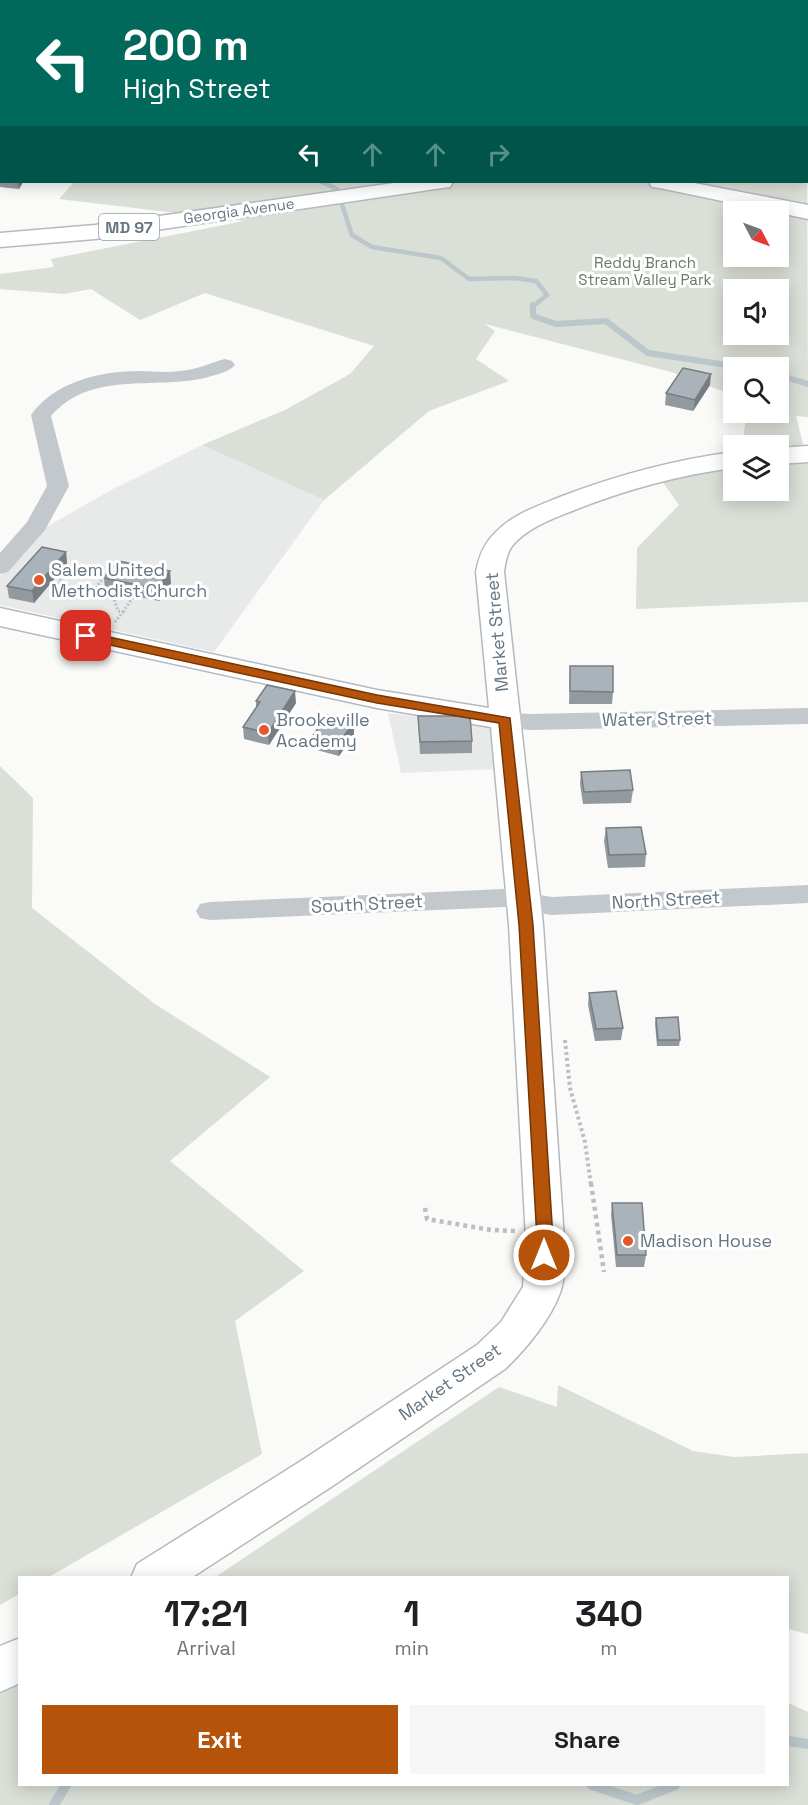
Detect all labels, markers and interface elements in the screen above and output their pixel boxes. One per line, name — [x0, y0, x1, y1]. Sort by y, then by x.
text: 200 m — [123, 19, 249, 72]
icon: left — [24, 24, 102, 102]
text: High Street — [123, 71, 271, 106]
icon: left — [293, 138, 326, 171]
icon: ahead — [356, 138, 389, 171]
icon: ahead — [419, 138, 452, 171]
icon: right — [482, 138, 515, 171]
street label: Georgia Avenue — [182, 193, 296, 228]
north arrow — [723, 201, 789, 267]
map controls — [723, 201, 789, 501]
road number: MD 97 — [99, 214, 159, 240]
park label: Reddy Branch Stream Valley Park — [578, 253, 712, 289]
button: sound — [723, 279, 789, 345]
button: search — [723, 357, 789, 423]
button: layers — [723, 435, 789, 501]
place label: Salem United Methodist Church — [51, 558, 207, 602]
street label: Market Street — [480, 571, 513, 693]
marker: Salem United Methodist Church — [32, 573, 46, 587]
pin — [60, 610, 111, 661]
icon: arrive — [69, 619, 102, 652]
street label: Water Street — [602, 706, 712, 731]
place label: Brookeville Academy — [276, 708, 370, 752]
marker: Brookeville Academy — [257, 723, 271, 737]
street label: North Street — [611, 885, 721, 914]
street label: South Street — [310, 889, 424, 918]
position arrow — [512, 1223, 576, 1287]
place label: Madison House — [640, 1229, 772, 1252]
marker: Madison House — [621, 1234, 635, 1248]
street label: Market Street — [394, 1338, 506, 1425]
text: 17:21 — [164, 1591, 249, 1637]
text: 1 — [404, 1591, 420, 1637]
text: 340 — [575, 1591, 643, 1637]
text: Arrival — [177, 1635, 236, 1661]
text: min — [395, 1635, 429, 1661]
text: m — [600, 1635, 618, 1661]
button: Exit — [42, 1705, 398, 1774]
button: Share — [410, 1705, 765, 1774]

